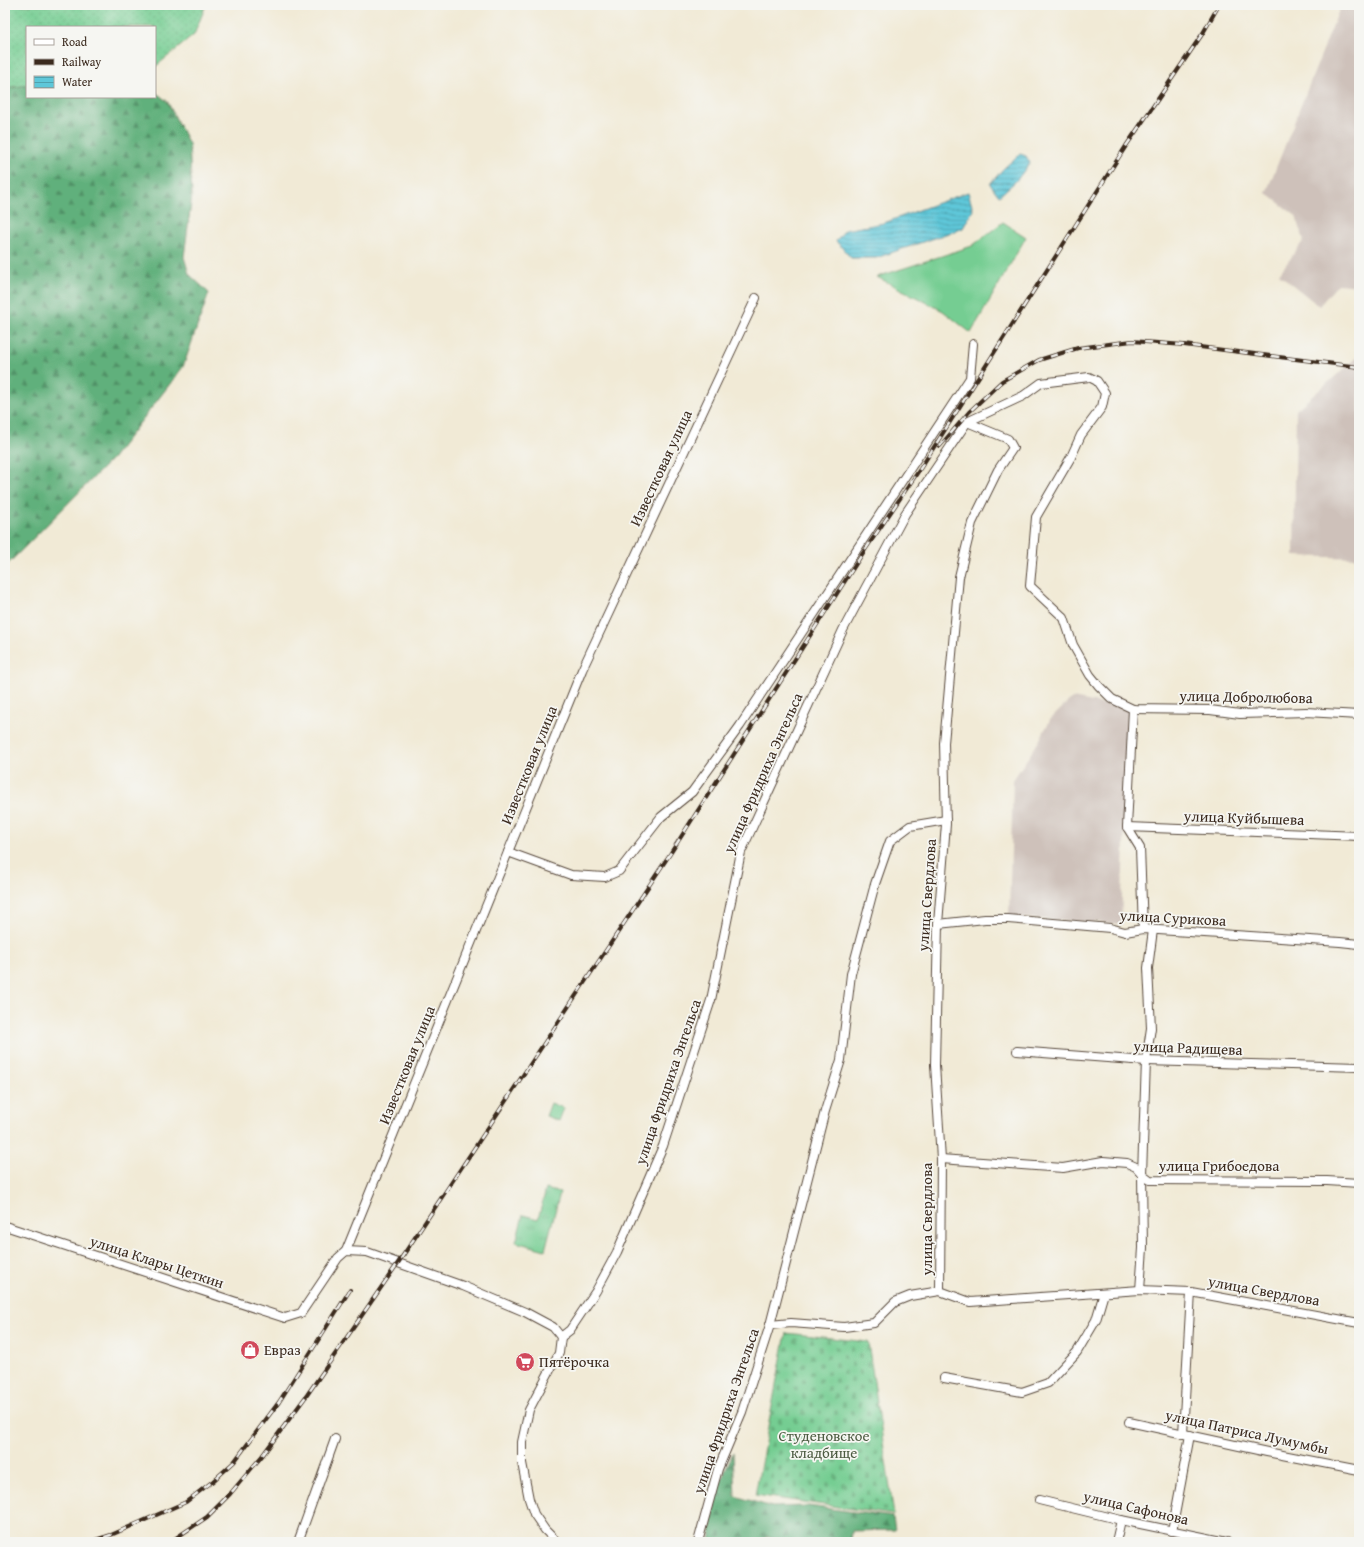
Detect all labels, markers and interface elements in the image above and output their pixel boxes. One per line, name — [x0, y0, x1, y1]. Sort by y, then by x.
legend — [26, 26, 156, 98]
text: Road — [62, 33, 88, 50]
text: Railway — [62, 53, 101, 70]
text: Water — [62, 73, 92, 90]
street label: Известковая улица — [624, 405, 697, 529]
street label: улица Добролюбова — [1178, 685, 1314, 708]
street label: улица Фридриха Энгельса — [717, 688, 808, 857]
street label: Известковая улица — [495, 702, 562, 827]
street label: улица Куйбышева — [1182, 805, 1306, 830]
street label: улица Свердлова — [912, 837, 941, 953]
street label: улица Сурикова — [1118, 904, 1228, 931]
street label: улица Фридриха Энгельса — [629, 996, 706, 1168]
street label: Известковая улица — [373, 1002, 440, 1127]
street label: улица Радищева — [1132, 1035, 1244, 1060]
street label: улица Грибоедова — [1158, 1155, 1280, 1176]
street label: улица Свердлова — [916, 1162, 937, 1276]
street label: улица Клары Цеткин — [87, 1230, 227, 1293]
street label: улица Свердлова — [1206, 1270, 1322, 1311]
street label: улица Фридриха Энгельса — [687, 1325, 764, 1497]
shop icon: Евраз — [239, 1339, 261, 1361]
place label: Евраз — [264, 1339, 301, 1360]
supermarket icon: Пятёрочка — [514, 1351, 536, 1373]
place label: Пятёрочка — [539, 1351, 610, 1372]
street label: улица Патриса Лумумбы — [1163, 1404, 1331, 1459]
park label: Студеновское кладбище — [778, 1425, 870, 1463]
street label: улица Сафонова — [1080, 1485, 1192, 1530]

